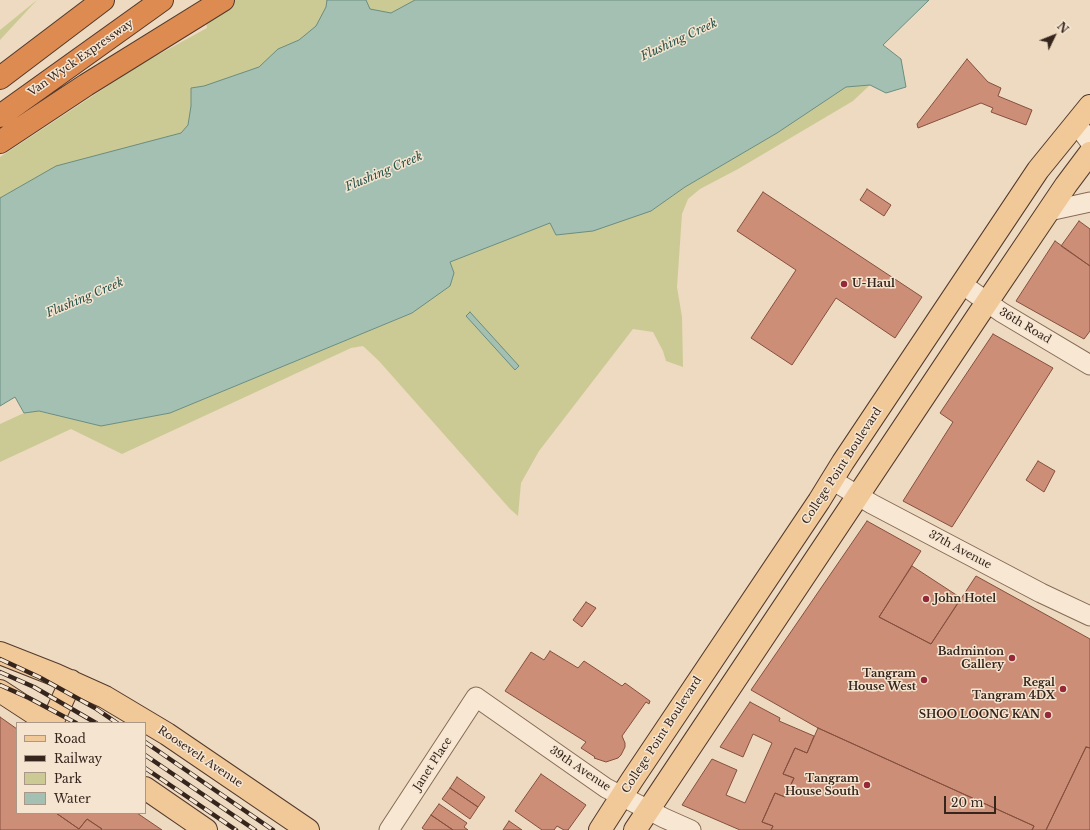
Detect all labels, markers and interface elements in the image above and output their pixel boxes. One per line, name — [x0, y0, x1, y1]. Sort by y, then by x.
water label: Flushing Creek — [638, 16, 720, 64]
north arrow — [1034, 16, 1074, 56]
street label: Van Wyck Expressway — [26, 17, 136, 99]
text: N — [1054, 19, 1071, 36]
water label: Flushing Creek — [343, 149, 425, 195]
water label: Flushing Creek — [44, 275, 126, 321]
place label: U-Haul — [852, 277, 895, 291]
marker: U-Haul — [839, 279, 849, 289]
street label: 36th Road — [997, 305, 1053, 347]
street label: College Point Boulevard — [799, 405, 885, 527]
street label: 37th Avenue — [926, 528, 994, 572]
place label: John Hotel — [934, 592, 996, 606]
marker: John Hotel — [921, 594, 931, 604]
place label: Badminton Gallery — [938, 645, 1004, 671]
marker: Badminton Gallery — [1007, 653, 1017, 663]
place label: Tangram House West — [848, 667, 916, 693]
street label: College Point Boulevard — [619, 674, 705, 796]
marker: Tangram House West — [919, 675, 929, 685]
place label: Regal Tangram 4DX — [972, 676, 1055, 702]
marker: Regal Tangram 4DX — [1058, 684, 1068, 694]
place label: SHOO LOONG KAN — [919, 708, 1040, 722]
marker: SHOO LOONG KAN — [1043, 710, 1053, 720]
legend — [16, 722, 146, 814]
street label: Roosevelt Avenue — [155, 724, 245, 790]
text: Road — [54, 731, 86, 746]
street label: Janet Place — [411, 735, 455, 793]
street label: 39th Avenue — [547, 744, 613, 794]
text: Railway — [54, 751, 102, 766]
text: Park — [54, 771, 82, 786]
place label: Tangram House South — [785, 772, 859, 798]
marker: Tangram House South — [862, 780, 872, 790]
scale bar — [946, 788, 998, 814]
text: Water — [54, 791, 91, 806]
text: 20 m — [951, 795, 983, 810]

